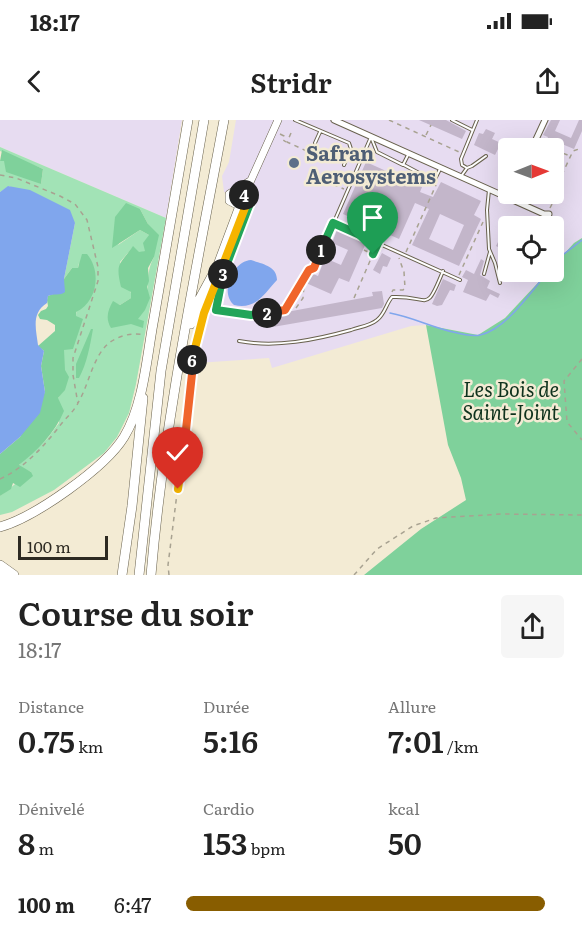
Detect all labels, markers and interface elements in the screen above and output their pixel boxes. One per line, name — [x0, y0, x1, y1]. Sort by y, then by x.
text: 18:17 — [30, 5, 80, 38]
text: Stridr — [250, 61, 332, 101]
icon: back — [18, 65, 51, 98]
icon: share — [531, 65, 564, 98]
place label: Safran Aerosystems — [306, 137, 436, 190]
north arrow — [498, 138, 564, 204]
map controls — [498, 138, 564, 282]
marker: Safran Aerosystems — [287, 156, 301, 170]
pin: 4 — [229, 180, 259, 210]
text: 4 — [239, 183, 249, 207]
pin — [347, 192, 398, 254]
icon: arrive — [356, 201, 389, 234]
button: locate — [498, 216, 564, 282]
pin: 1 — [306, 235, 336, 265]
text: 1 — [318, 238, 324, 262]
pin: 3 — [208, 259, 238, 289]
text: 3 — [219, 262, 227, 286]
pin: 2 — [252, 298, 282, 328]
text: 2 — [263, 301, 271, 325]
pin: 6 — [177, 345, 207, 375]
text: 6 — [187, 348, 197, 372]
park label: Les Bois de Saint-Joint — [463, 373, 559, 426]
pin — [152, 427, 203, 489]
icon: check — [161, 436, 194, 469]
scale bar — [18, 533, 108, 561]
text: 100 m — [27, 534, 71, 558]
text: Course du soir — [18, 587, 254, 636]
button: share — [501, 595, 564, 658]
text: 18:17 — [18, 634, 62, 664]
text: Distance — [18, 694, 84, 718]
text: Durée — [203, 694, 249, 718]
text: Allure — [388, 694, 436, 718]
text: 0.75 — [18, 718, 75, 762]
text: 5:16 — [203, 718, 258, 762]
text: 7:01 — [388, 718, 444, 762]
text: km — [75, 734, 103, 758]
text: /km — [444, 734, 479, 758]
text: Dénivelé — [18, 796, 84, 820]
text: Cardio — [203, 796, 254, 820]
text: kcal — [388, 796, 420, 820]
text: 8 — [18, 820, 35, 864]
text: 153 — [203, 820, 248, 864]
text: 50 — [388, 820, 422, 864]
text: m — [35, 836, 54, 860]
text: bpm — [248, 836, 286, 860]
text: 100 m — [18, 889, 75, 919]
text: 6:47 — [114, 889, 151, 919]

